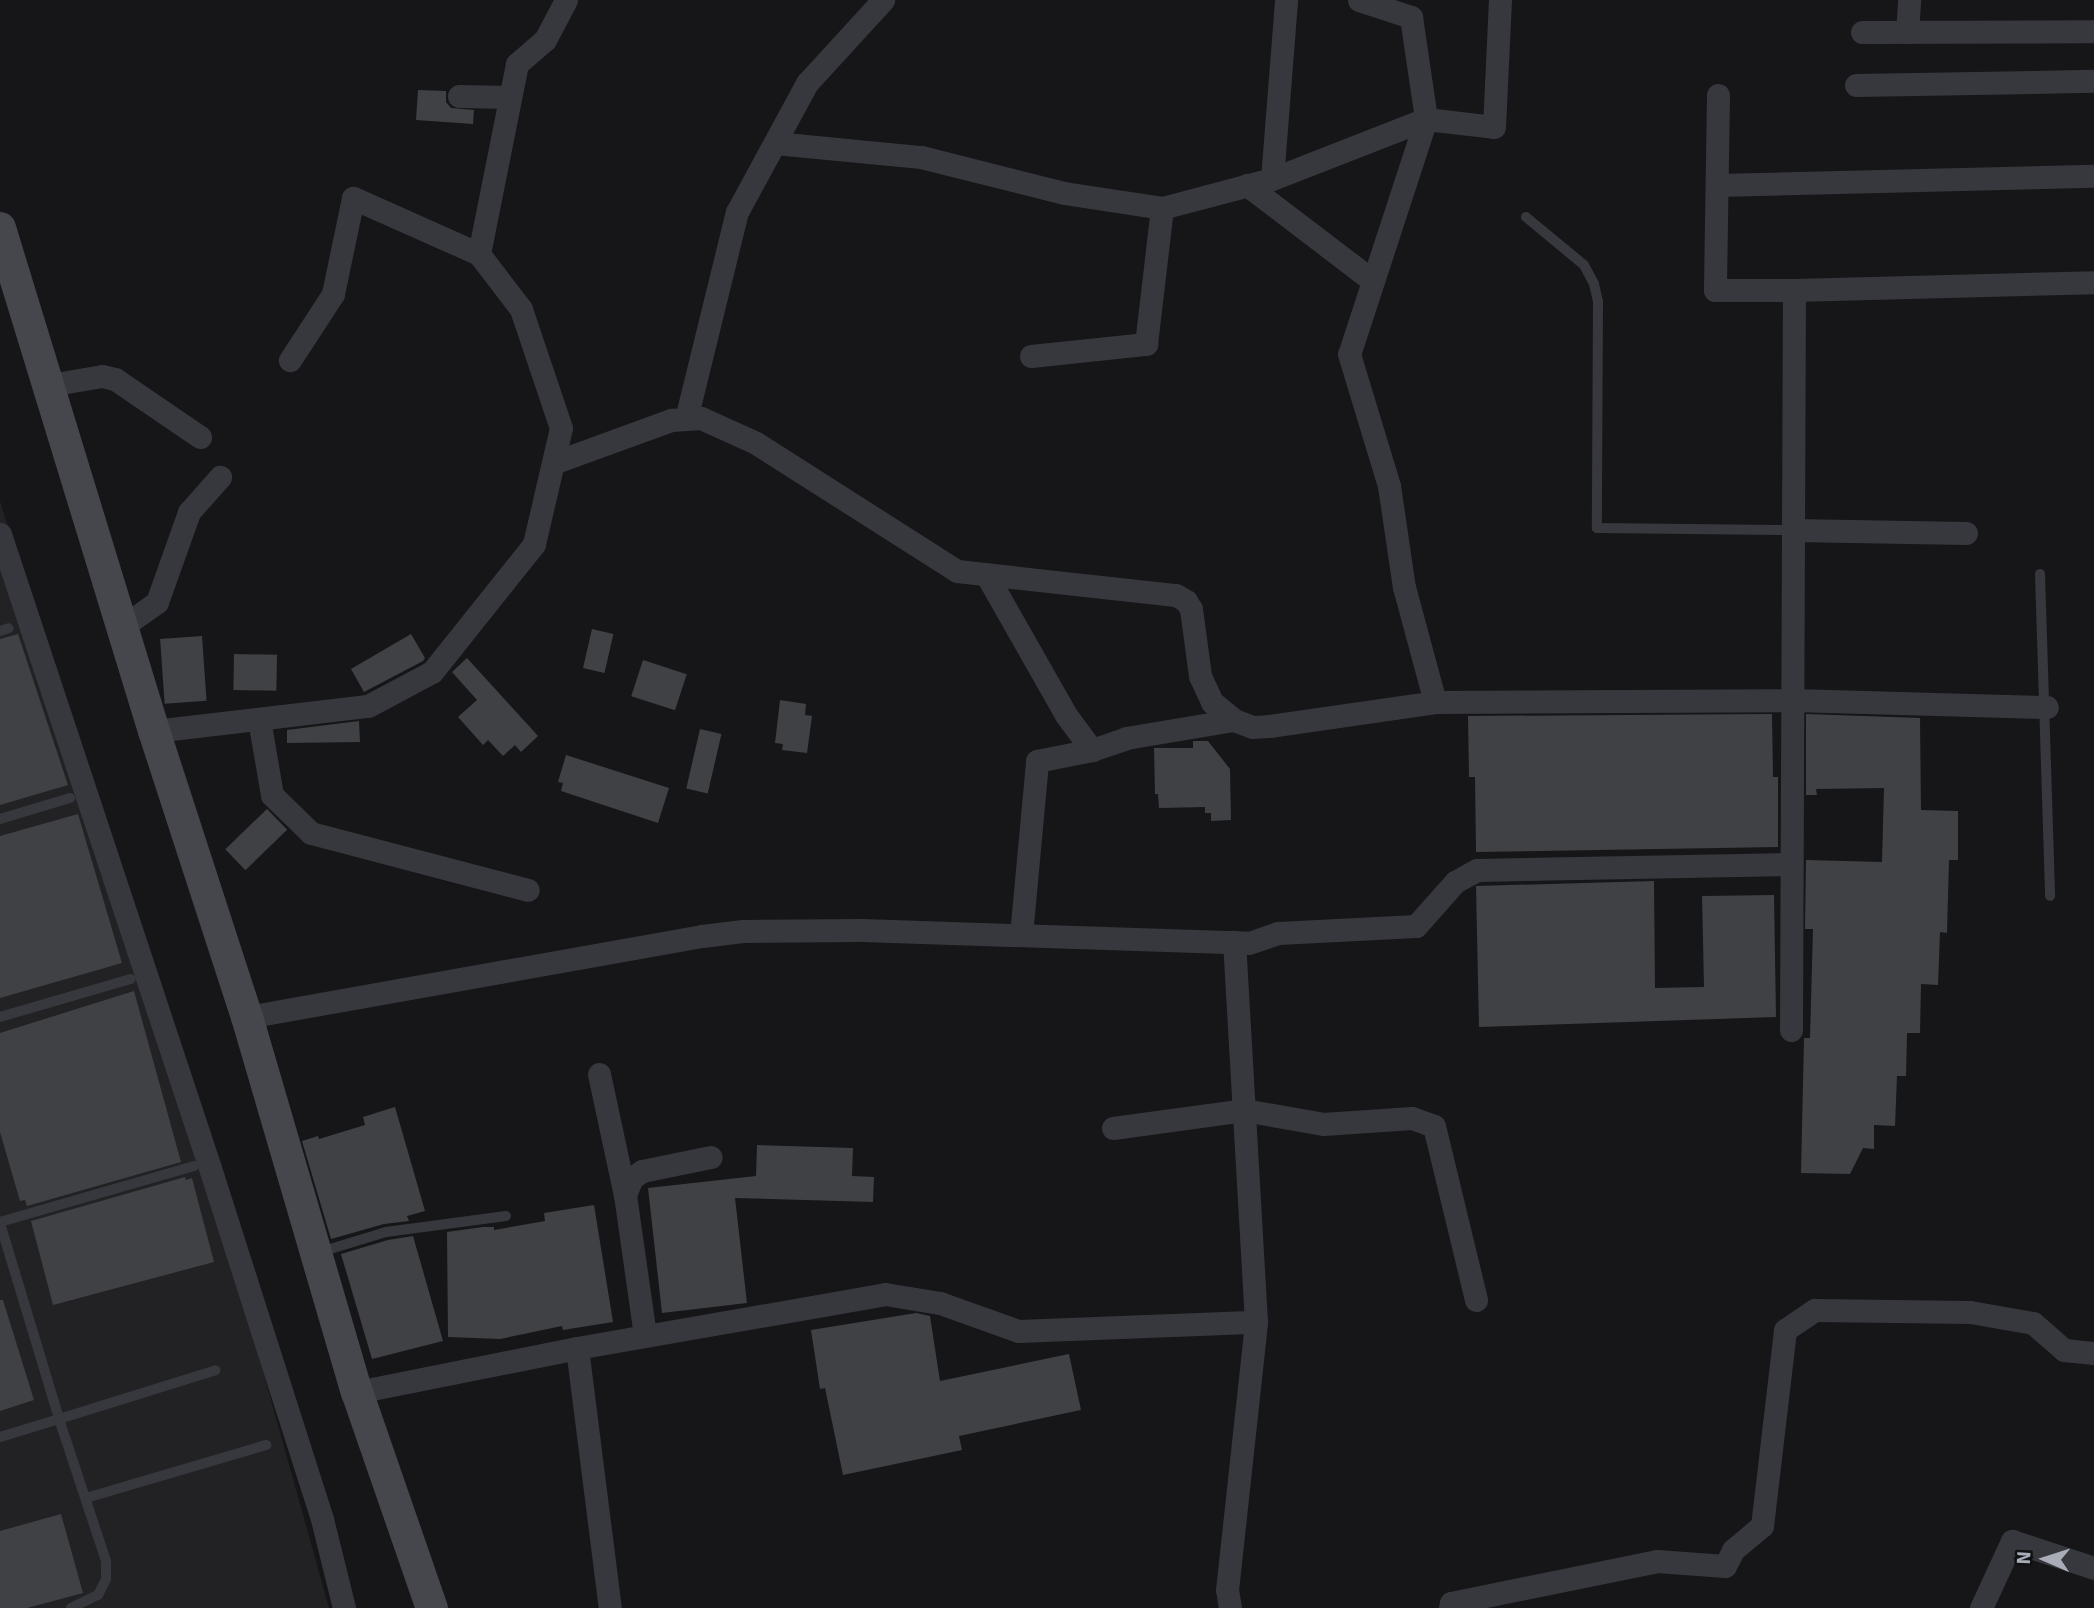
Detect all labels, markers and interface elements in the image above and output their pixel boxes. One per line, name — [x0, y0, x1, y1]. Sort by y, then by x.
north arrow — [2010, 1524, 2080, 1594]
text: N — [2012, 1551, 2036, 1565]

